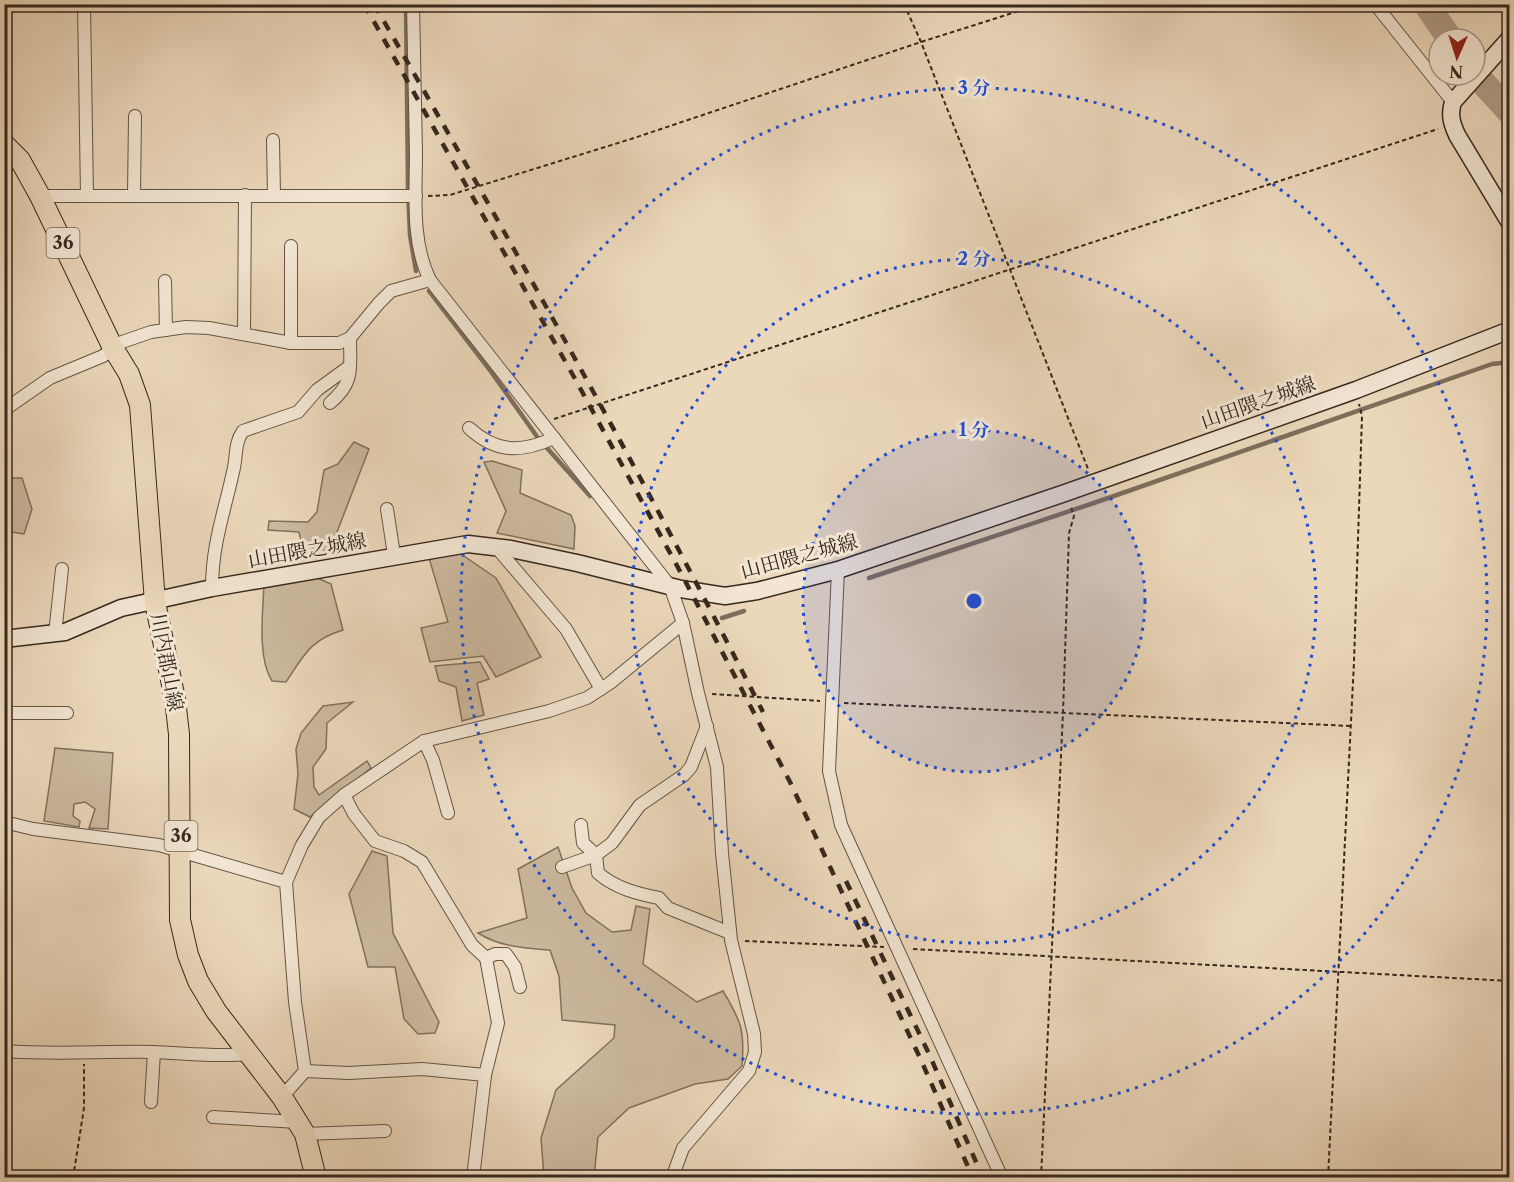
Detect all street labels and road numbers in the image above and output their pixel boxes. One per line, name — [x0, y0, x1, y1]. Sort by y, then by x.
road number: 36 — [46, 228, 80, 258]
street label: 山田隈之城線 — [1197, 371, 1319, 433]
street label: 山田隈之城線 — [246, 528, 368, 572]
street label: 山田隈之城線 — [738, 529, 860, 583]
street label: 川内郡山線 — [146, 611, 188, 713]
road number: 36 — [164, 821, 198, 851]

